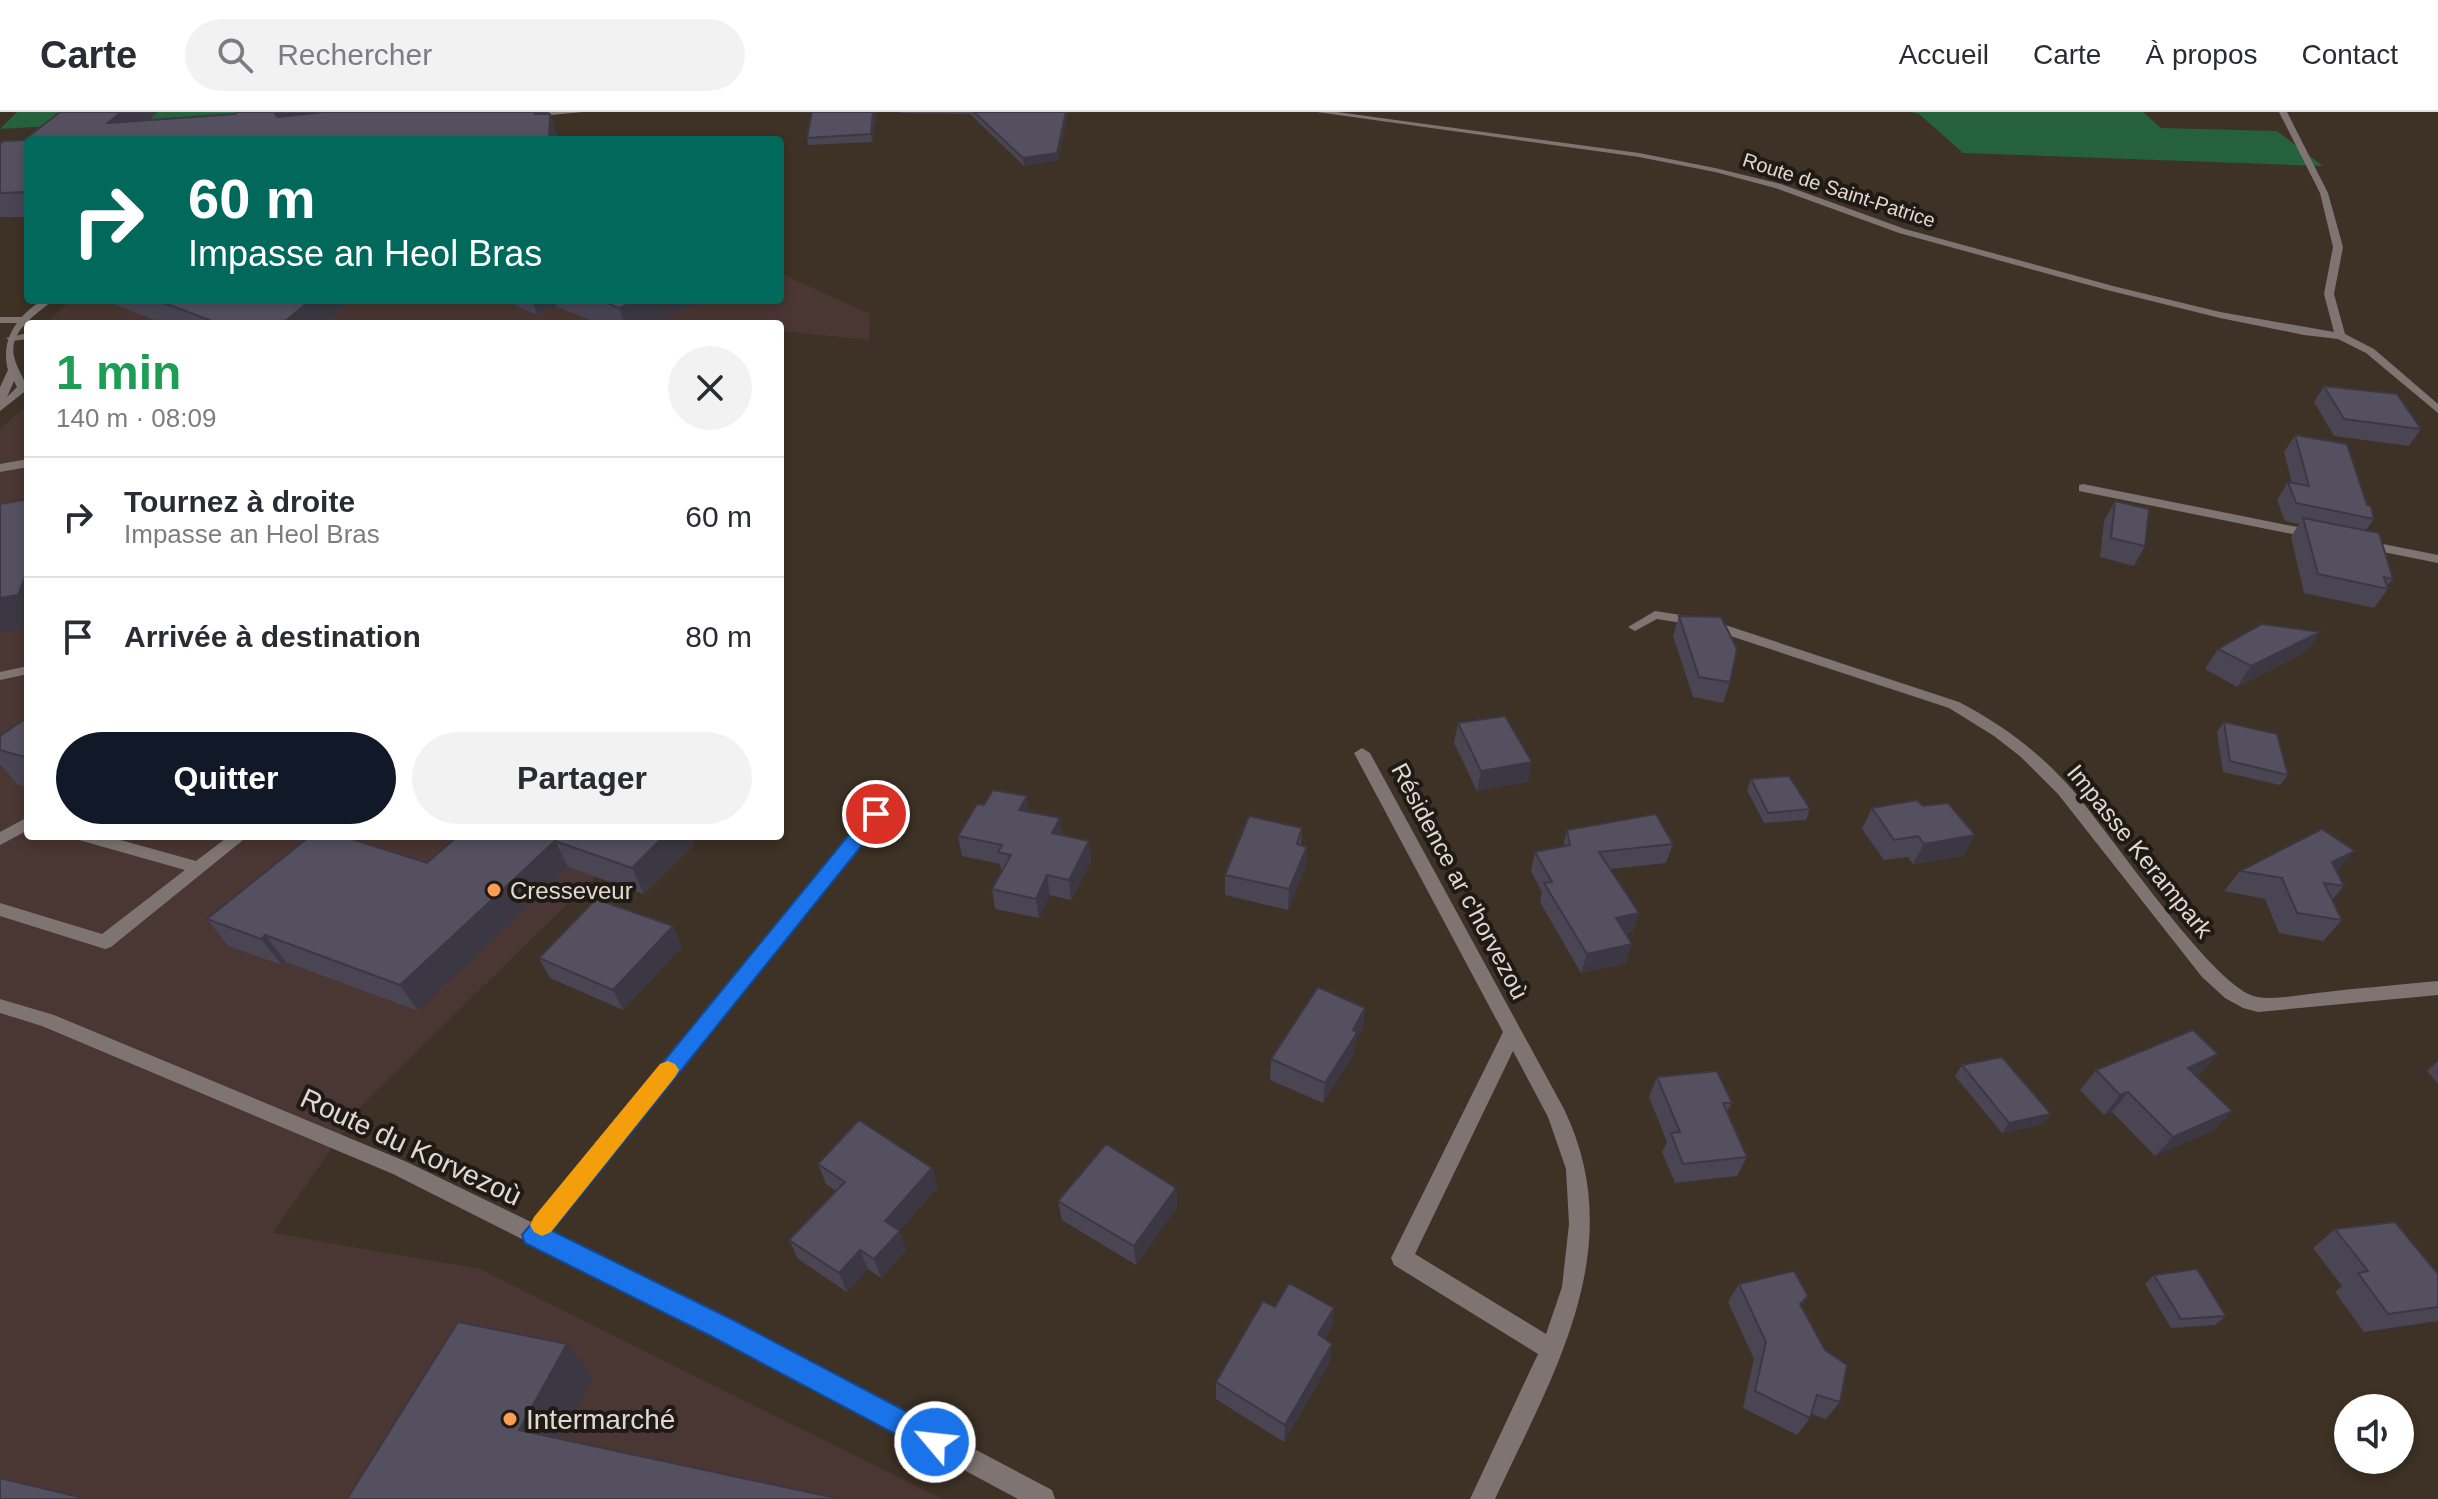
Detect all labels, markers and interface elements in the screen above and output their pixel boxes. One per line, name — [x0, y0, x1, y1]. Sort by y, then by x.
search box — [185, 19, 745, 91]
icon: search — [213, 33, 257, 77]
text: Carte — [40, 34, 137, 76]
text: Rechercher — [277, 38, 432, 71]
text: Accueil — [1899, 39, 1989, 70]
text: Carte — [2033, 39, 2101, 70]
text: À propos — [2145, 39, 2258, 70]
text: Contact — [2302, 39, 2398, 70]
street label: Route de Saint-Patrice — [1740, 148, 1938, 232]
text: 60 m — [188, 167, 316, 230]
icon: right — [56, 168, 160, 272]
text: Impasse an Heol Bras — [188, 233, 542, 274]
text: 1 min — [56, 346, 181, 399]
button: close — [668, 346, 752, 430]
text: 140 m · 08:09 — [56, 403, 216, 433]
text: Tournez à droite — [124, 485, 355, 518]
icon: right — [56, 495, 100, 539]
text: 60 m — [685, 500, 752, 533]
text: Impasse an Heol Bras — [124, 519, 380, 549]
icon: arrive — [56, 615, 100, 659]
text: Arrivée à destination — [124, 620, 421, 653]
text: 80 m — [685, 620, 752, 653]
button: Quitter — [56, 732, 396, 824]
button: Partager — [412, 732, 752, 824]
street label: Résidence ar c'horvezoù — [1386, 758, 1534, 1004]
street label: Impasse Kerampark — [2062, 759, 2219, 944]
pin — [842, 780, 910, 848]
icon: arrive — [854, 792, 898, 836]
place label: Cresseveur — [510, 877, 633, 904]
marker: Cresseveur — [485, 881, 503, 899]
street label: Route du Korvezoù — [296, 1082, 526, 1212]
map controls — [2334, 1394, 2414, 1474]
button: sound — [2334, 1394, 2414, 1474]
position arrow — [893, 1400, 977, 1484]
place label: Intermarché — [526, 1404, 675, 1435]
marker: Intermarché — [501, 1410, 519, 1428]

